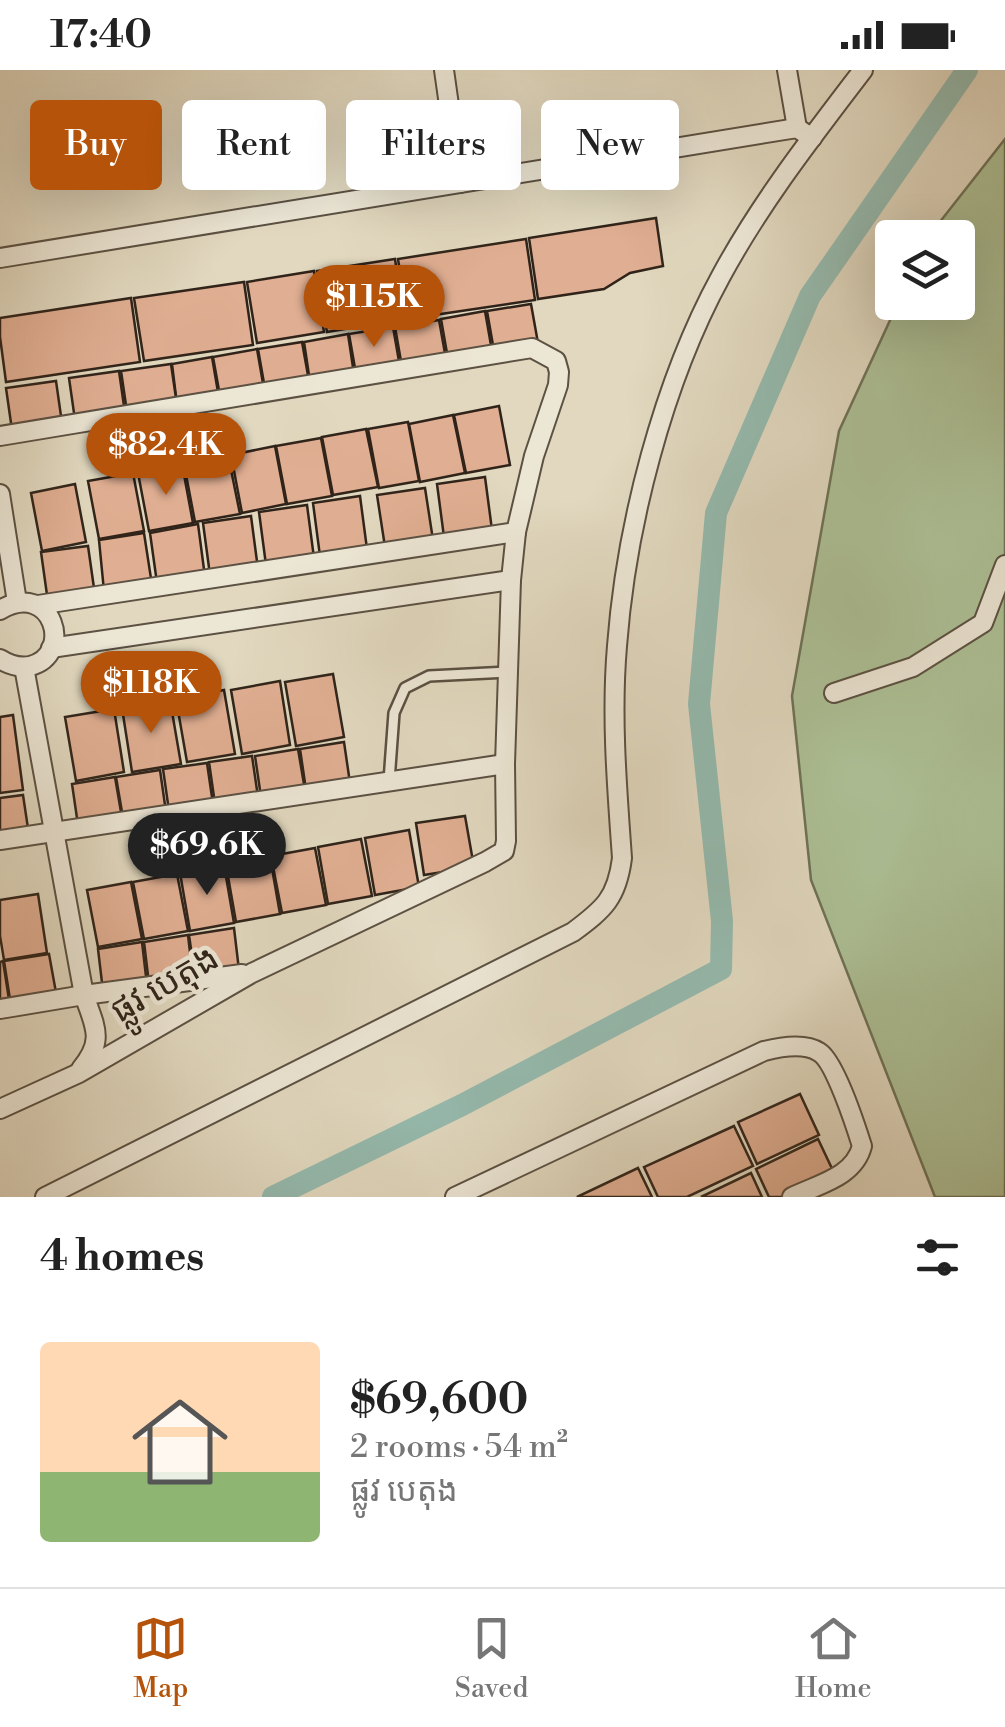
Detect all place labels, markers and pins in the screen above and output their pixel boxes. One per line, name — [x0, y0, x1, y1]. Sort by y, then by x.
pin: $115K — [304, 265, 444, 350]
pin: $82.4K — [85, 413, 247, 498]
pin: $118K — [81, 651, 221, 736]
pin: $69.6K — [126, 813, 288, 898]

